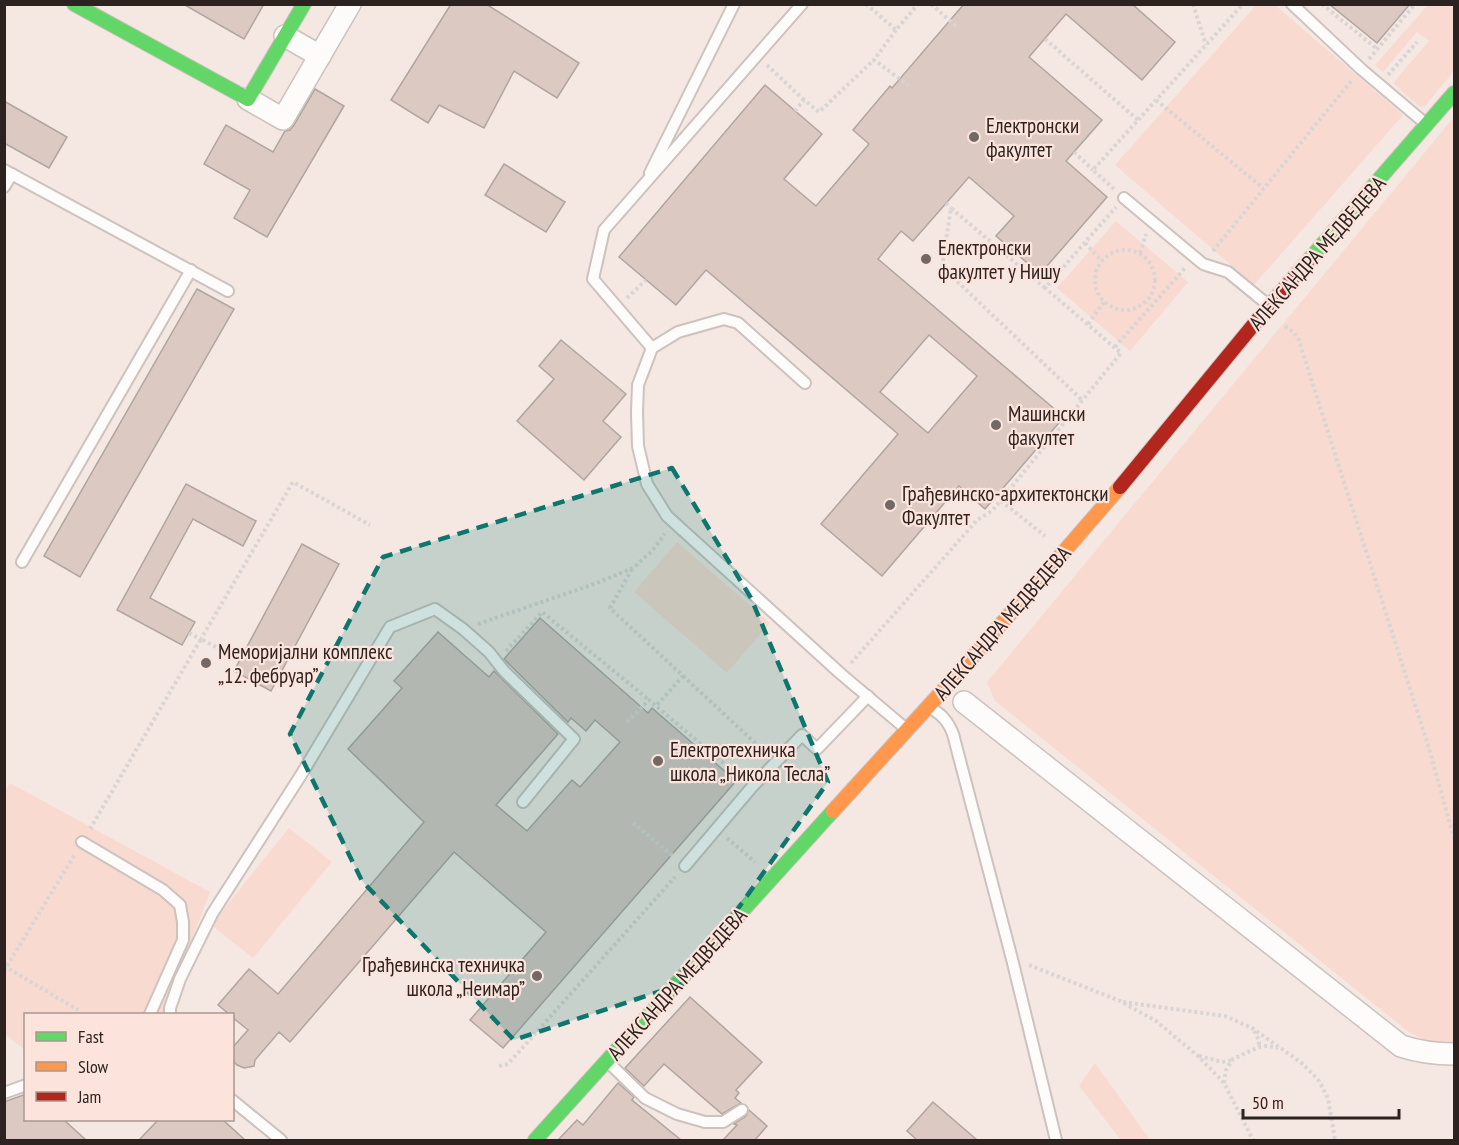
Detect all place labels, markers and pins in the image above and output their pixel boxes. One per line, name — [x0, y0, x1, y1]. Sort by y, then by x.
place label: Електронски факултет — [986, 112, 1079, 163]
marker: Електронски факултет — [967, 130, 981, 144]
place label: Електронски факултет у Нишу — [938, 234, 1061, 285]
marker: Електронски факултет у Нишу — [919, 252, 933, 266]
place label: Машински факултет — [1008, 400, 1085, 451]
marker: Машински факултет — [989, 418, 1003, 432]
place label: Грађевинско-архитектонски Факултет — [902, 480, 1108, 531]
marker: Грађевинско-архитектонски Факултет — [883, 498, 897, 512]
place label: Меморијални комплекс „12. фебруар” — [218, 638, 393, 689]
marker: Меморијални комплекс „12. фебруар” — [199, 656, 213, 670]
place label: Електротехничка школа „Никола Тесла” — [670, 736, 830, 787]
marker: Електротехничка школа „Никола Тесла” — [651, 754, 665, 768]
place label: Грађевинска техничка школа „Неимар” — [362, 951, 525, 1002]
marker: Грађевинска техничка школа „Неимар” — [530, 969, 544, 983]

